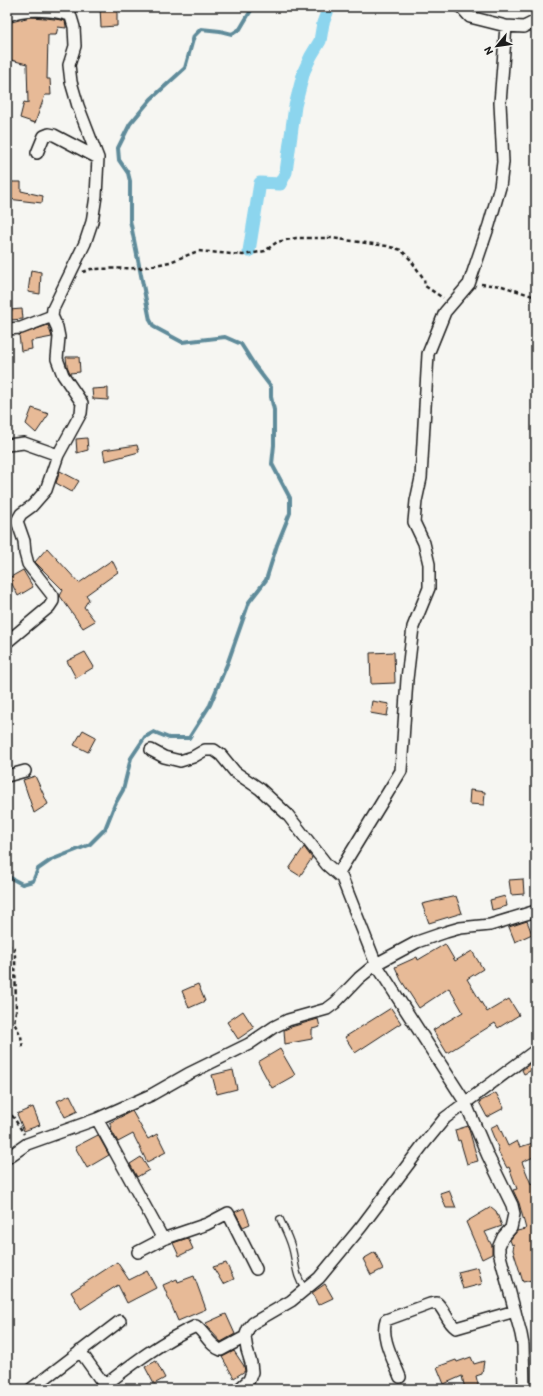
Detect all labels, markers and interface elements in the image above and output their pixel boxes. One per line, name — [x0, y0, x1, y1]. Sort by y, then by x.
north arrow — [477, 26, 517, 66]
text: N — [481, 44, 496, 57]

